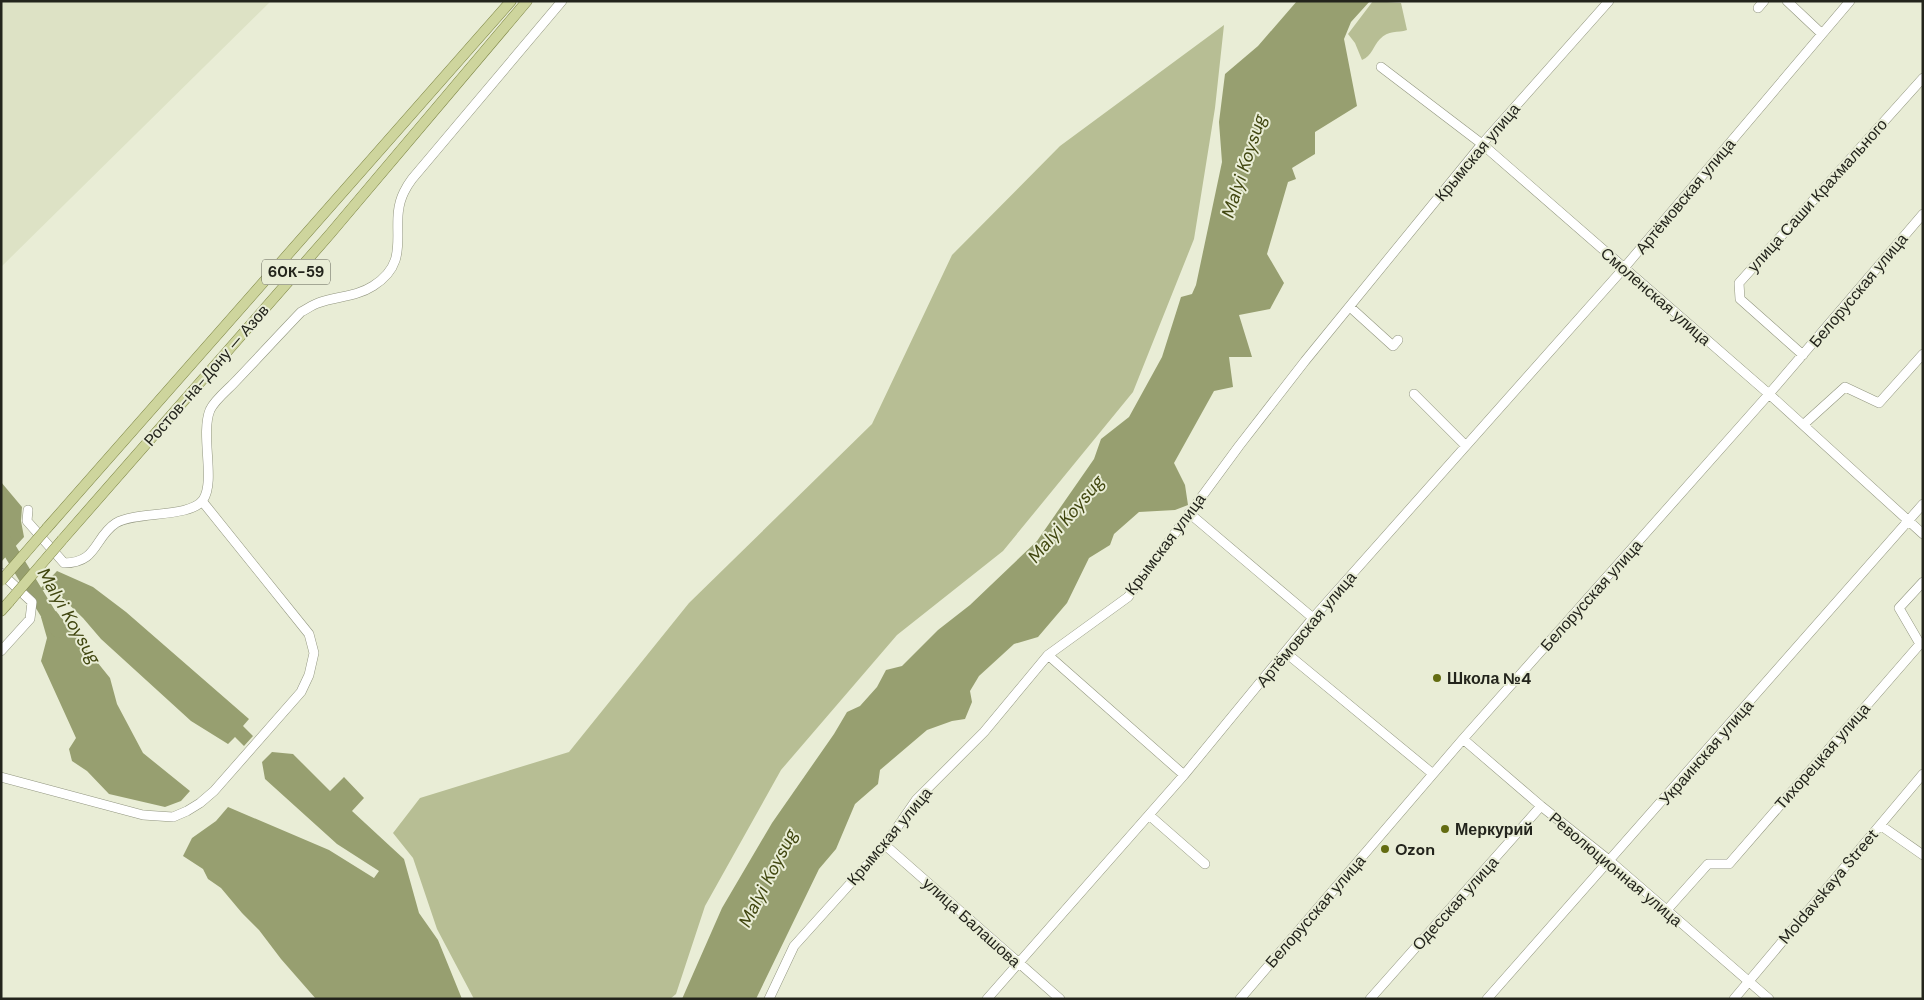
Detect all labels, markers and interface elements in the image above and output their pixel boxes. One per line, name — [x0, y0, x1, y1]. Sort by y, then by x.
street label: Крымская улица — [1430, 99, 1525, 206]
water label: Malyi Koysug — [1216, 110, 1272, 221]
street label: улица Саши Крахмального — [1743, 114, 1892, 277]
street label: Артёмовская улица — [1631, 134, 1740, 259]
street label: Белорусская улица — [1804, 229, 1912, 352]
street label: Смоленская улица — [1596, 243, 1715, 350]
road number: 60К-59 — [262, 260, 330, 284]
street label: Ростов-на-Дону — Азов — [139, 300, 274, 450]
water label: Malyi Koysug — [1022, 469, 1110, 568]
street label: Крымская улица — [1120, 489, 1211, 599]
street label: Белорусская улица — [1536, 535, 1647, 655]
water label: Malyi Koysug — [32, 563, 107, 669]
street label: Артёмовская улица — [1252, 567, 1361, 692]
place label: Школа №4 — [1447, 668, 1531, 689]
marker: Школа №4 — [1431, 672, 1443, 684]
street label: Украинская улица — [1655, 695, 1758, 809]
street label: Тихорецкая улица — [1770, 698, 1875, 814]
street label: Крымская улица — [842, 783, 937, 890]
street label: Революционная улица — [1545, 807, 1687, 931]
place label: Меркурий — [1455, 819, 1533, 840]
marker: Меркурий — [1439, 823, 1451, 835]
water label: Malyi Koysug — [733, 824, 804, 931]
street label: Moldavskaya Street — [1774, 824, 1883, 948]
place label: Ozon — [1395, 839, 1435, 860]
marker: Ozon — [1379, 843, 1391, 855]
street label: Белорусская улица — [1261, 850, 1370, 972]
street label: Одесская улица — [1408, 852, 1503, 955]
street label: улица Балашова — [918, 873, 1025, 972]

